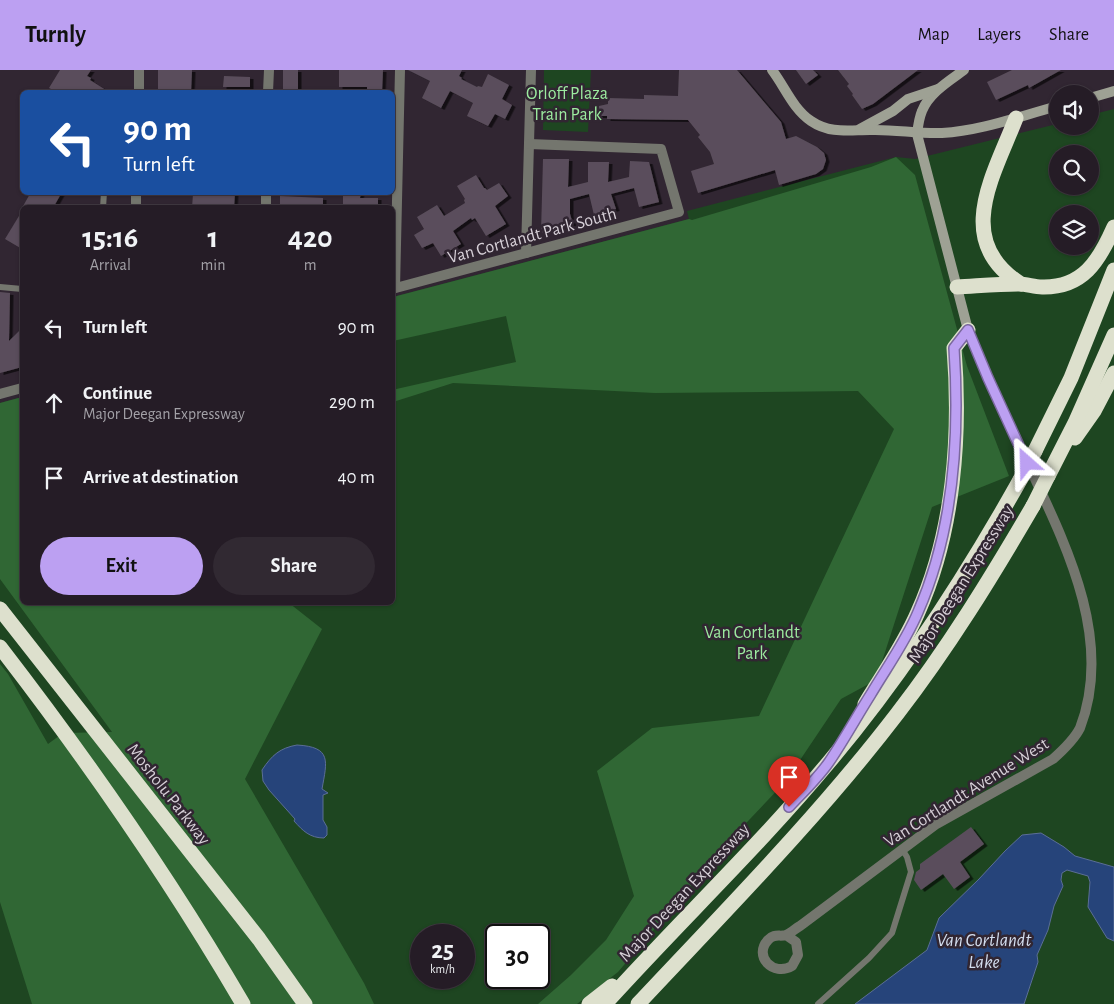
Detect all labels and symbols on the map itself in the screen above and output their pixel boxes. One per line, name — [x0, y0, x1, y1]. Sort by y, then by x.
park label: Orloff Plaza Train Park — [526, 85, 608, 124]
street label: Van Cortlandt Park South — [446, 205, 619, 267]
position arrow — [1000, 436, 1052, 488]
street label: Major Deegan Expressway — [906, 502, 1018, 666]
park label: Van Cortlandt Park — [704, 624, 800, 663]
street label: Van Cortlandt Avenue West — [881, 735, 1052, 851]
street label: Mosholu Parkway — [123, 741, 213, 849]
pin — [768, 756, 810, 807]
street label: Major Deegan Expressway — [616, 820, 754, 965]
speed limit sign: 30 — [485, 924, 550, 989]
water label: Van Cortlandt Lake — [936, 931, 1032, 972]

